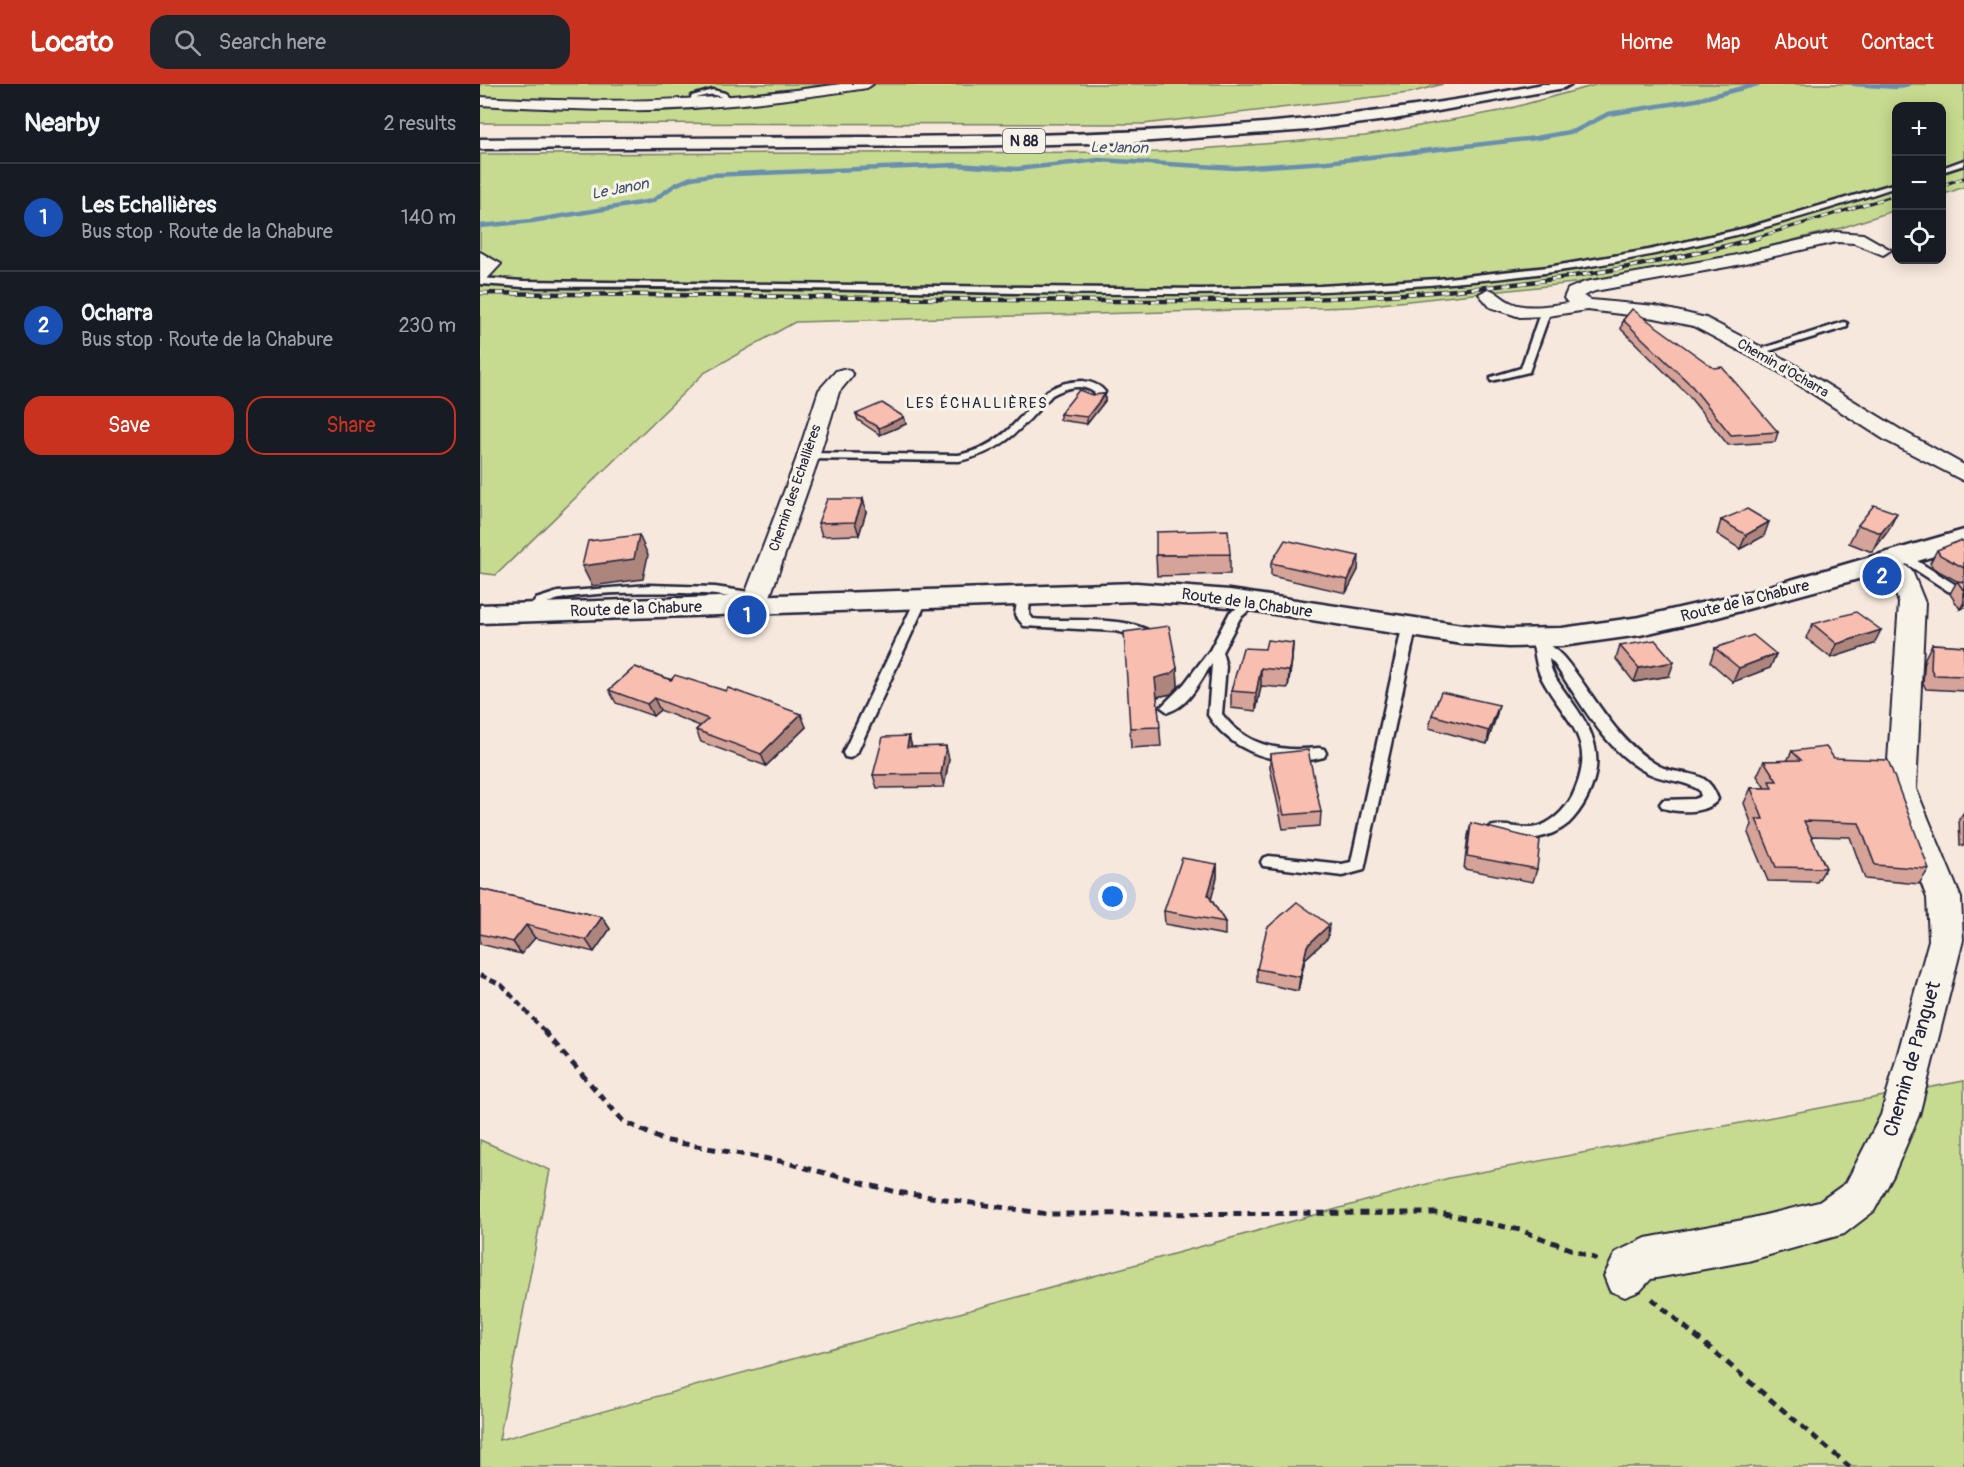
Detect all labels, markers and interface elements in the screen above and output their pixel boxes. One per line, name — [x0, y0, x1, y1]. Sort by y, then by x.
search box — [150, 15, 570, 69]
text: Locato — [30, 25, 114, 60]
icon: search — [171, 26, 204, 59]
text: Search here — [219, 28, 326, 56]
text: Home — [1620, 29, 1673, 56]
text: Map — [1706, 29, 1741, 56]
text: About — [1774, 29, 1828, 56]
text: Contact — [1861, 29, 1934, 56]
map controls — [1892, 102, 1946, 264]
button: + — [1892, 102, 1946, 156]
text: Nearby — [24, 107, 100, 139]
text: 2 results — [384, 111, 456, 136]
road number: N 88 — [1003, 129, 1045, 153]
water label: Le Janon — [1090, 138, 1150, 158]
button: − — [1892, 156, 1946, 210]
water label: Le Janon — [590, 174, 652, 204]
text: Les Echallières — [81, 191, 216, 219]
text: 1 — [40, 205, 47, 230]
text: 140 m — [401, 205, 456, 230]
button: locate — [1892, 210, 1946, 264]
text: Bus stop · Route de la Chabure — [81, 219, 333, 244]
text: Ocharra — [81, 299, 153, 327]
text: 2 — [38, 313, 49, 338]
text: 230 m — [399, 313, 456, 338]
text: Bus stop · Route de la Chabure — [81, 327, 333, 352]
street label: Chemin d'Ocharra — [1734, 335, 1832, 401]
district label: LES ÉCHALLIÈRES — [906, 394, 1048, 413]
button: Save — [24, 396, 234, 455]
button: Share — [246, 396, 456, 455]
street label: Chemin des Echallières — [765, 422, 825, 554]
pin: 2 — [1862, 554, 1902, 598]
street label: Route de la Chabure — [1679, 575, 1811, 627]
street label: Route de la Chabure — [1180, 584, 1314, 622]
pin: 1 — [728, 592, 766, 638]
street label: Route de la Chabure — [570, 597, 702, 621]
your location — [1098, 882, 1127, 911]
street label: Chemin de Panguet — [1878, 977, 1946, 1140]

